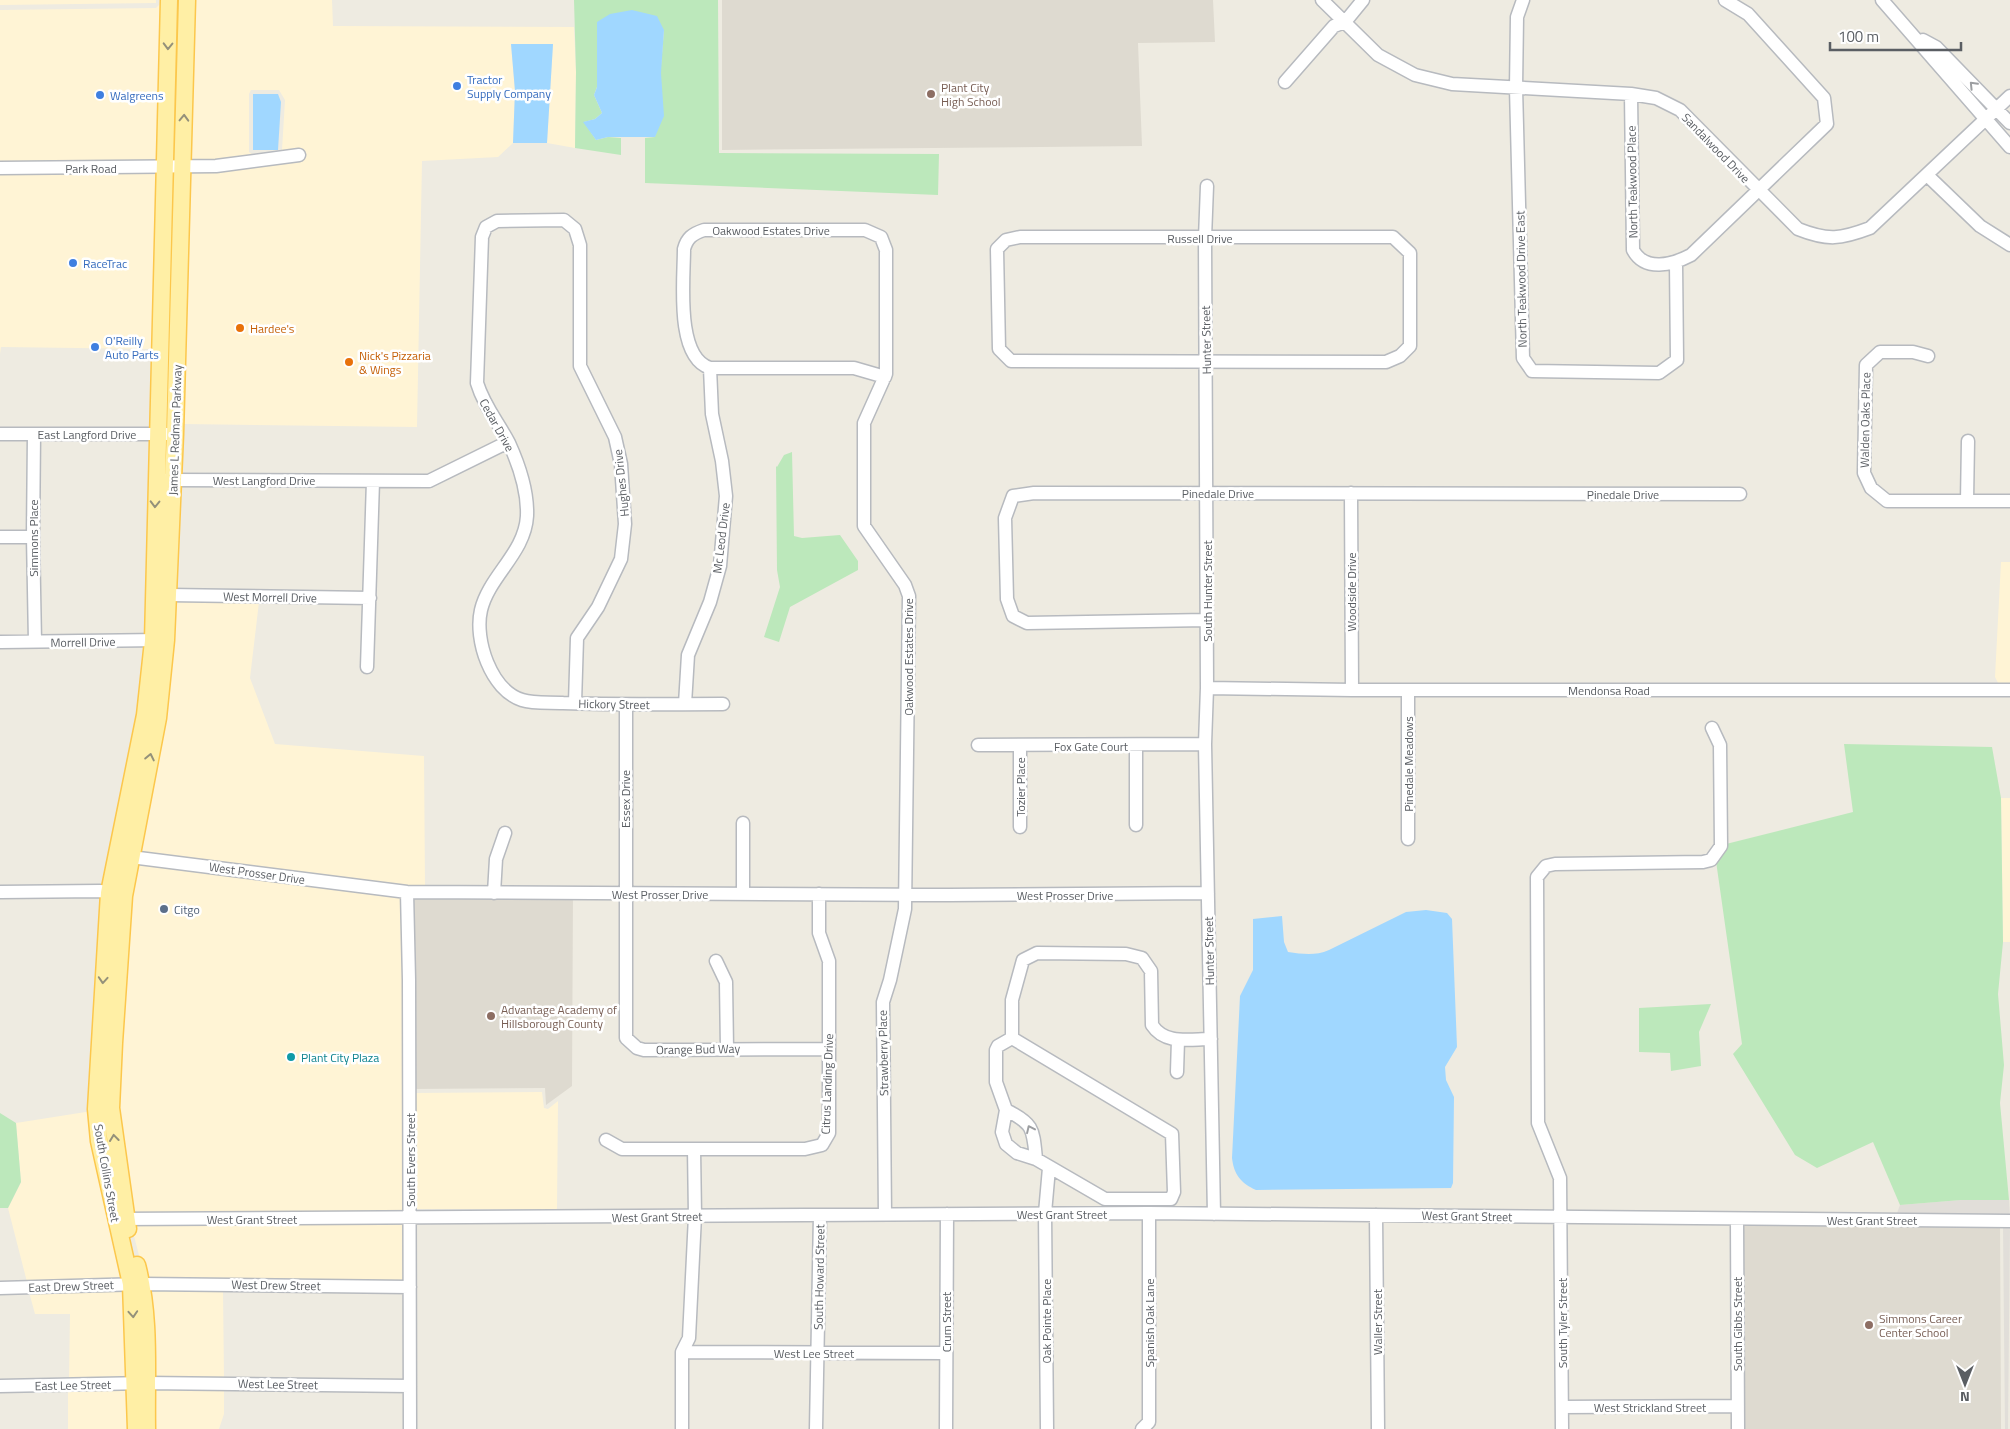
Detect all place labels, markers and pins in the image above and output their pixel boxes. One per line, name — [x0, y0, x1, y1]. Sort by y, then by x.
place label: Tractor Supply Company — [467, 70, 551, 103]
place label: Plant City High School — [941, 78, 1001, 111]
marker: Tractor Supply Company — [451, 80, 463, 92]
place label: Walgreens — [110, 86, 164, 105]
marker: Plant City High School — [925, 88, 937, 100]
marker: Walgreens — [94, 89, 106, 101]
place label: RaceTrac — [83, 254, 127, 273]
marker: RaceTrac — [67, 257, 79, 269]
place label: Hardee's — [250, 319, 295, 338]
marker: Hardee's — [234, 322, 246, 334]
place label: O'Reilly Auto Parts — [105, 331, 159, 364]
marker: O'Reilly Auto Parts — [89, 341, 101, 353]
place label: Nick's Pizzaria & Wings — [359, 346, 431, 379]
marker: Nick's Pizzaria & Wings — [343, 356, 355, 368]
place label: Citgo — [174, 900, 200, 919]
marker: Citgo — [158, 903, 170, 915]
place label: Advantage Academy of Hillsborough County — [501, 1000, 617, 1033]
marker: Advantage Academy of Hillsborough County — [485, 1010, 497, 1022]
place label: Plant City Plaza — [301, 1048, 379, 1067]
marker: Plant City Plaza — [285, 1051, 297, 1063]
place label: Simmons Career Center School — [1879, 1309, 1962, 1342]
marker: Simmons Career Center School — [1863, 1319, 1875, 1331]

